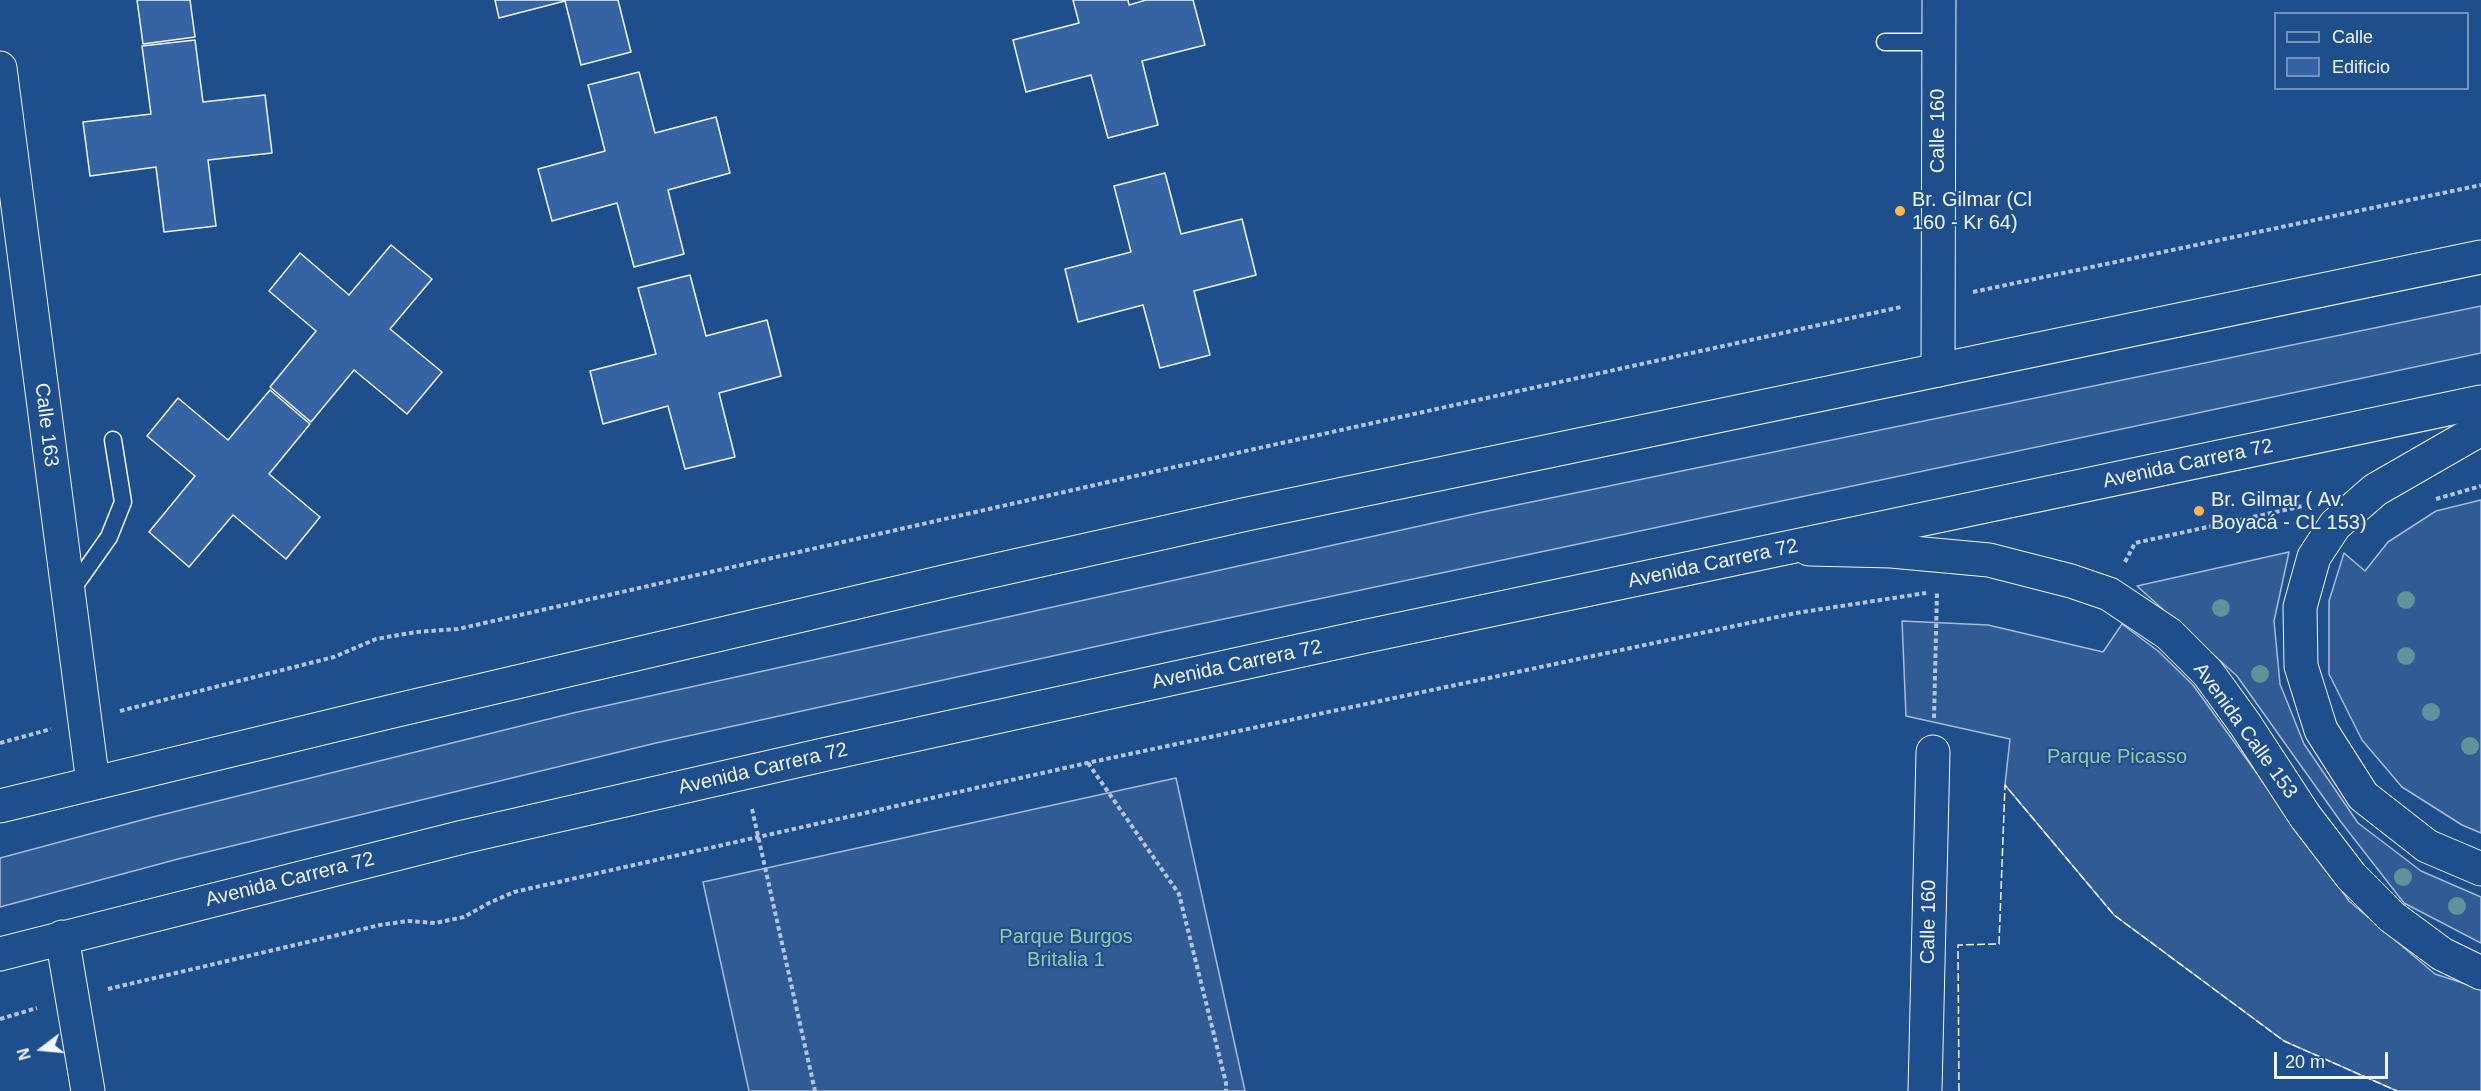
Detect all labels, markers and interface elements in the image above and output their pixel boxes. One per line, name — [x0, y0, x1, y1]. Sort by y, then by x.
legend — [2274, 12, 2469, 90]
text: Calle — [2332, 27, 2373, 47]
text: Edificio — [2332, 57, 2390, 77]
street label: Calle 160 — [1926, 89, 1950, 173]
place label: Br. Gilmar (Cl 160 - Kr 64) — [1912, 188, 2032, 235]
marker: Br. Gilmar (Cl 160 - Kr 64) — [1893, 204, 1907, 218]
street label: Calle 163 — [29, 382, 63, 468]
street label: Avenida Carrera 72 — [2101, 434, 2275, 494]
place label: Br. Gilmar ( Av. Boyacá - CL 153) — [2211, 488, 2367, 535]
marker: Br. Gilmar ( Av. Boyacá - CL 153) — [2192, 504, 2206, 518]
street label: Avenida Carrera 72 — [1626, 534, 1800, 594]
street label: Avenida Carrera 72 — [1150, 635, 1324, 695]
street label: Avenida Calle 153 — [2188, 658, 2302, 804]
street label: Avenida Carrera 72 — [676, 738, 850, 800]
park label: Parque Picasso — [2047, 745, 2187, 769]
street label: Avenida Carrera 72 — [203, 847, 377, 913]
street label: Calle 160 — [1916, 880, 1942, 964]
park label: Parque Burgos Britalia 1 — [999, 925, 1133, 972]
north arrow — [12, 1019, 72, 1079]
scale bar — [2277, 1040, 2391, 1078]
text: N — [14, 1046, 34, 1062]
text: 20 m — [2285, 1052, 2325, 1072]

